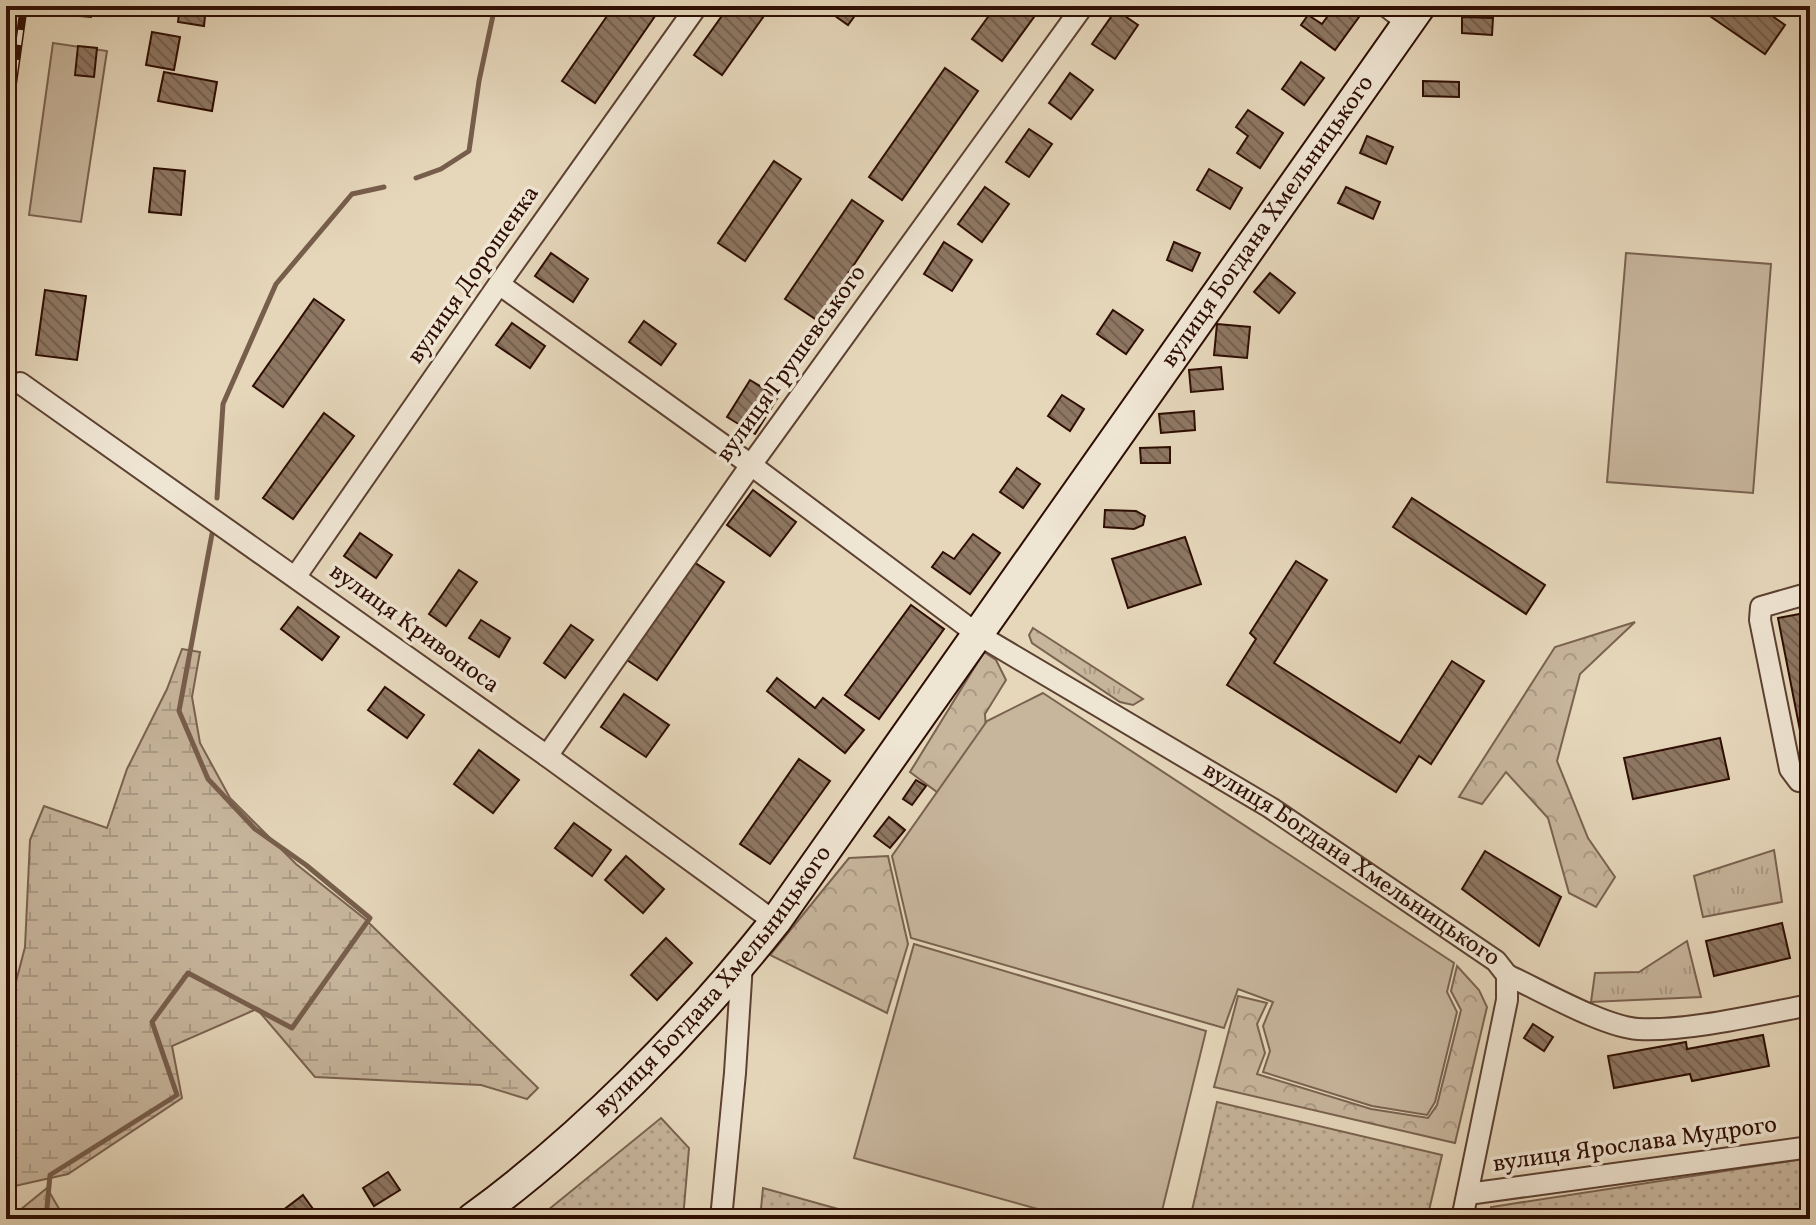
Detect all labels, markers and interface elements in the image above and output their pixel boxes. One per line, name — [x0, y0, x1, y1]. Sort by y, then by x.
street label: вулиця Богдана Хмельницького — [1153, 69, 1383, 375]
street label: вулиця Дорошенка — [400, 179, 548, 371]
street label: вулиця Грушевського — [709, 258, 875, 470]
street label: вулиця Кривоноса — [322, 556, 506, 702]
street label: вулиця Богдана Хмельницького — [1196, 754, 1506, 976]
street label: вулиця Богдана Хмельницького — [587, 839, 841, 1126]
street label: вулиця Ярослава Мудрого — [1491, 1108, 1779, 1182]

